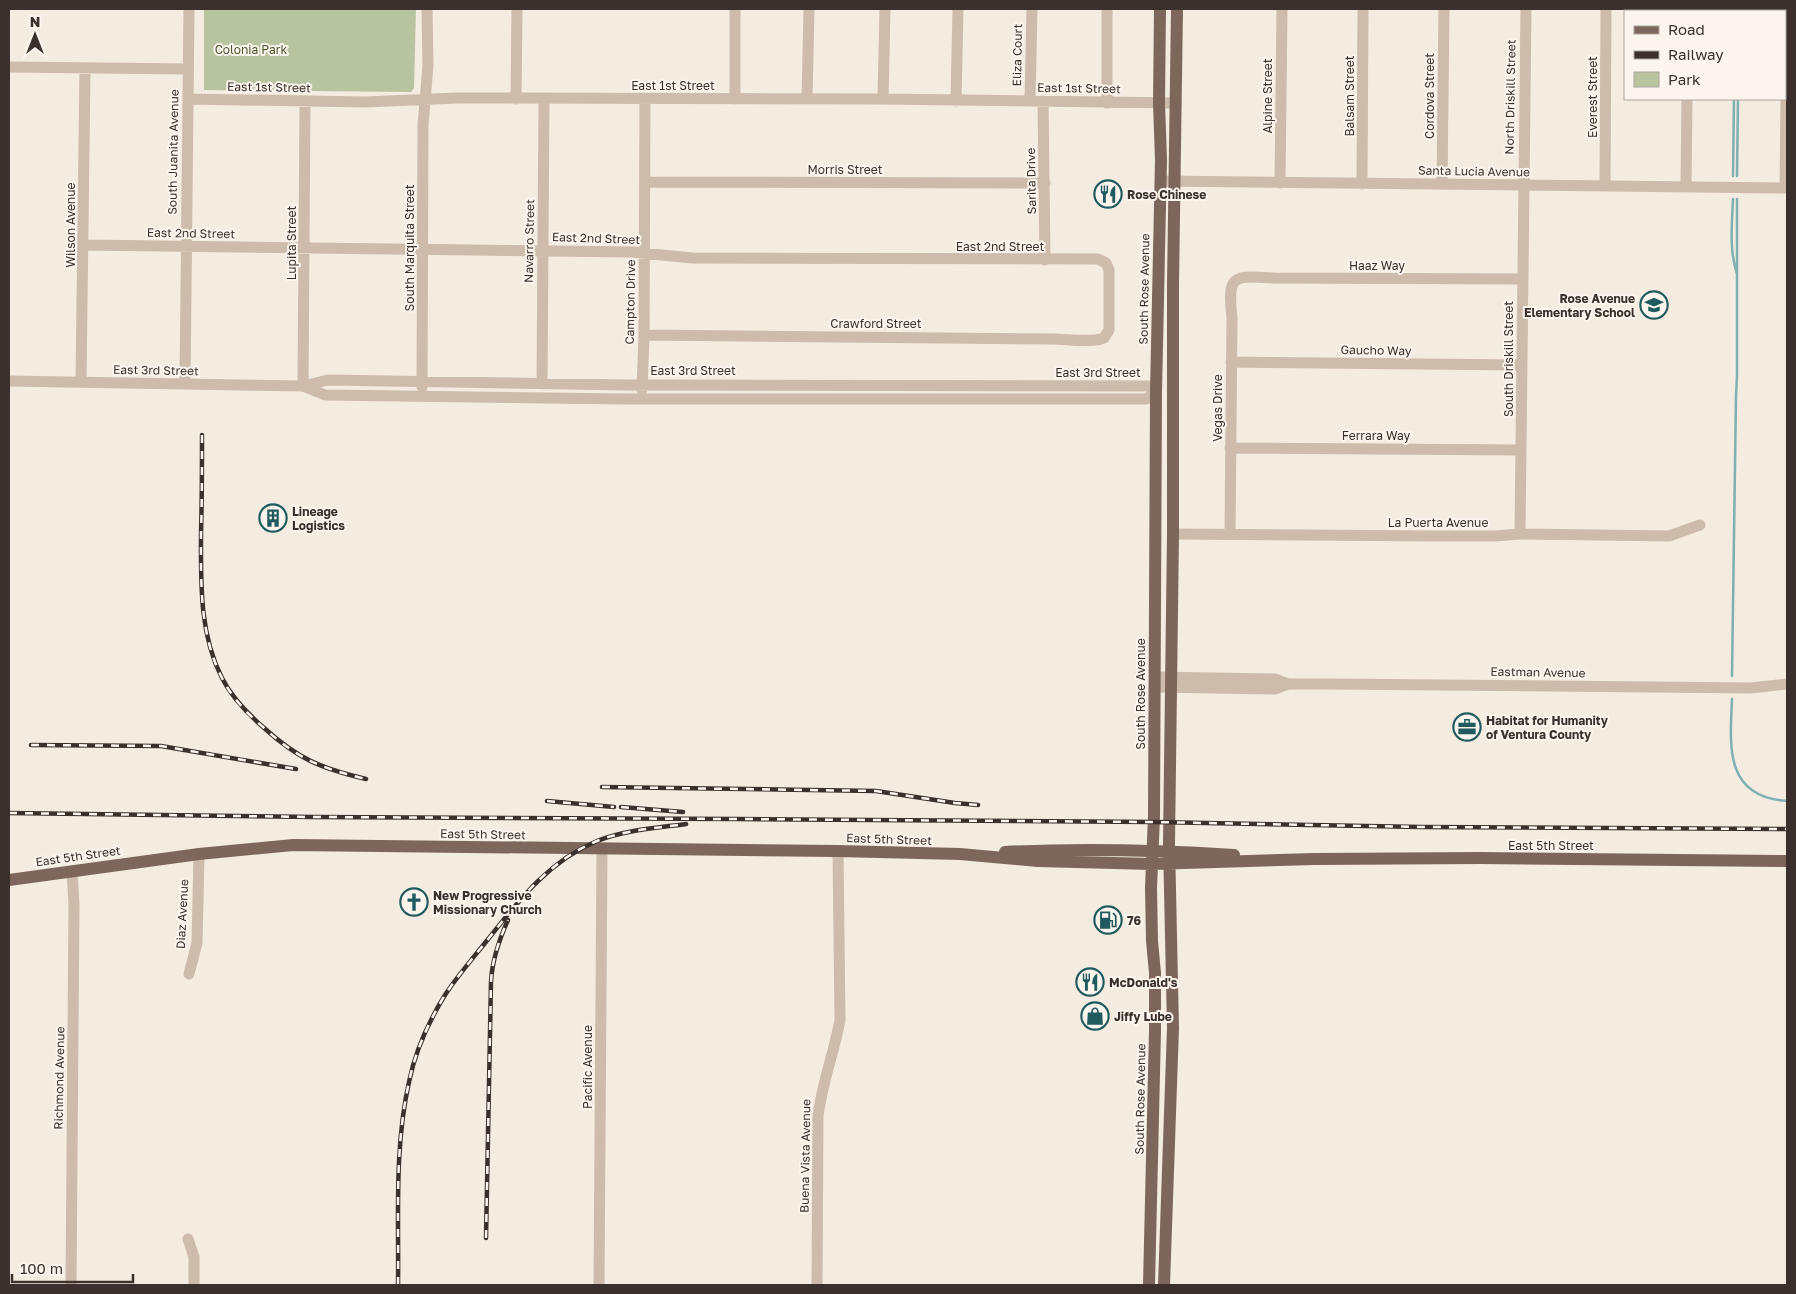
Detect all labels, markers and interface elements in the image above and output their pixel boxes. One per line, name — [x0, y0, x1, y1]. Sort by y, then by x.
north arrow — [10, 10, 60, 60]
legend — [1624, 10, 1786, 100]
text: N — [30, 13, 40, 30]
text: Road — [1668, 20, 1705, 38]
street label: Eliza Court — [1009, 23, 1025, 86]
street label: North Driskill Street — [1501, 39, 1519, 155]
park label: Colonia Park — [215, 42, 288, 57]
text: Railway — [1668, 45, 1724, 63]
street label: Cordova Street — [1422, 53, 1437, 139]
street label: Balsam Street — [1342, 55, 1357, 136]
street label: Everest Street — [1585, 56, 1600, 138]
street label: Alpine Street — [1260, 58, 1275, 134]
text: Park — [1668, 70, 1701, 88]
street label: East 1st Street — [631, 78, 715, 93]
street label: East 1st Street — [227, 79, 311, 95]
street label: East 1st Street — [1037, 80, 1121, 96]
street label: South Juanita Avenue — [164, 89, 182, 215]
street label: Sarita Drive — [1023, 148, 1039, 214]
street label: Morris Street — [808, 162, 883, 177]
street label: Santa Lucia Avenue — [1418, 163, 1530, 179]
restaurant icon: Rose Chinese — [1093, 179, 1123, 209]
street label: Wilson Avenue — [63, 183, 78, 267]
street label: South Marquita Street — [402, 184, 417, 311]
place label: Rose Chinese — [1127, 187, 1206, 202]
street label: Navarro Street — [521, 199, 537, 283]
street label: Lupita Street — [284, 206, 299, 280]
street label: East 2nd Street — [147, 225, 236, 241]
street label: East 2nd Street — [552, 229, 641, 247]
street label: South Rose Avenue — [1136, 233, 1152, 345]
street label: East 2nd Street — [956, 239, 1044, 254]
street label: Haaz Way — [1349, 258, 1405, 273]
street label: Campton Drive — [622, 259, 638, 345]
school or university icon: Rose Avenue Elementary School — [1639, 290, 1669, 320]
place label: Rose Avenue Elementary School — [1524, 291, 1635, 320]
street label: South Driskill Street — [1501, 301, 1516, 417]
street label: Crawford Street — [830, 316, 922, 331]
street label: Gaucho Way — [1340, 342, 1412, 358]
street label: East 3rd Street — [113, 362, 199, 378]
street label: East 3rd Street — [650, 363, 736, 378]
street label: East 3rd Street — [1055, 365, 1141, 380]
street label: Vegas Drive — [1210, 374, 1225, 442]
street label: Ferrara Way — [1342, 428, 1411, 443]
building icon: Lineage Logistics — [258, 503, 288, 533]
place label: Lineage Logistics — [292, 504, 345, 533]
street label: La Puerta Avenue — [1388, 515, 1488, 530]
street label: South Rose Avenue — [1133, 638, 1148, 750]
street label: Eastman Avenue — [1490, 664, 1586, 680]
office icon: Habitat for Humanity of Ventura County — [1452, 712, 1482, 742]
place label: Habitat for Humanity of Ventura County — [1486, 713, 1609, 742]
street label: East 5th Street — [440, 826, 526, 842]
street label: East 5th Street — [846, 830, 932, 848]
street label: East 5th Street — [1508, 838, 1594, 853]
street label: East 5th Street — [34, 843, 122, 869]
street label: Diaz Avenue — [173, 879, 191, 949]
church icon: New Progressive Missionary Church — [399, 887, 429, 917]
place label: New Progressive Missionary Church — [433, 888, 542, 917]
fuel station icon: 76 — [1093, 905, 1123, 935]
place label: 76 — [1127, 913, 1142, 928]
restaurant icon: McDonald's — [1075, 967, 1105, 997]
place label: McDonald's — [1109, 975, 1178, 990]
shop icon: Jiffy Lube — [1080, 1001, 1110, 1031]
place label: Jiffy Lube — [1114, 1009, 1172, 1024]
street label: Pacific Avenue — [580, 1025, 595, 1109]
street label: Richmond Avenue — [51, 1026, 67, 1130]
street label: South Rose Avenue — [1132, 1043, 1148, 1155]
street label: Buena Vista Avenue — [797, 1099, 813, 1213]
scale bar — [12, 1252, 134, 1284]
text: 100 m — [20, 1259, 63, 1277]

